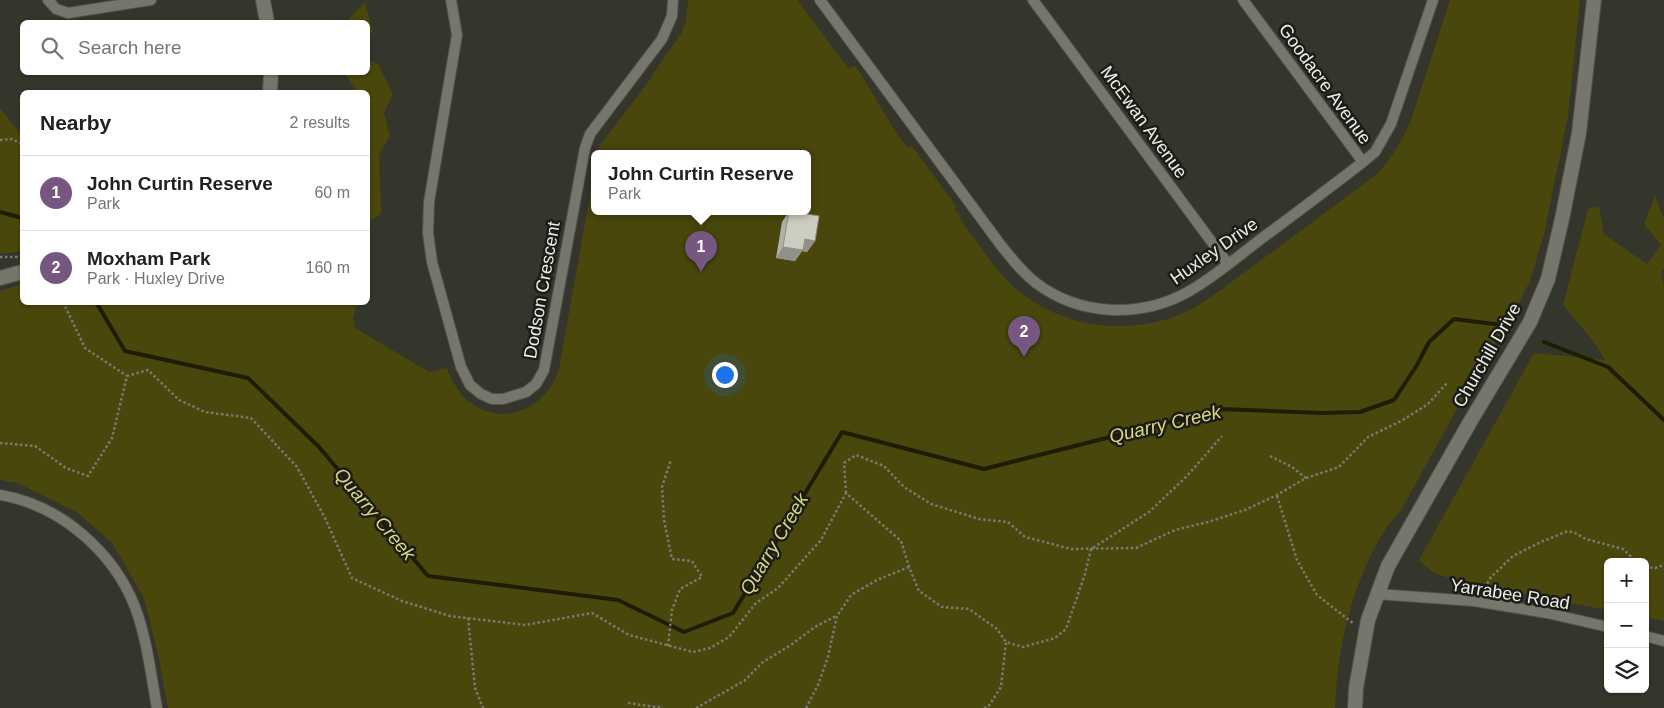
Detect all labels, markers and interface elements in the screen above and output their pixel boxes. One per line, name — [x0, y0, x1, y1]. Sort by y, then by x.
search box — [20, 20, 370, 75]
street label: Goodacre Avenue — [1275, 20, 1375, 148]
icon: search — [38, 34, 66, 62]
text: Search here — [78, 37, 182, 58]
street label: McEwan Avenue — [1097, 62, 1191, 182]
text: Nearby — [40, 111, 111, 134]
text: 2 results — [290, 114, 350, 131]
popup — [591, 150, 811, 215]
text: John Curtin Reserve — [608, 163, 794, 184]
text: John Curtin Reserve — [87, 173, 273, 194]
text: 1 — [52, 184, 60, 201]
text: 60 m — [314, 184, 350, 201]
text: Park — [608, 185, 641, 202]
text: Park — [87, 195, 120, 212]
street label: Huxley Drive — [1166, 214, 1262, 288]
street label: Dodson Crescent — [520, 220, 564, 360]
pin: 1 — [685, 231, 717, 272]
text: Moxham Park — [87, 248, 211, 269]
text: 2 — [52, 259, 60, 276]
text: 160 m — [306, 259, 350, 276]
text: Park · Huxley Drive — [87, 270, 225, 287]
street label: Churchill Drive — [1449, 299, 1525, 411]
pin: 2 — [1008, 316, 1040, 357]
your location — [712, 362, 738, 388]
water label: Quarry Creek — [1107, 401, 1224, 447]
water label: Quarry Creek — [330, 464, 421, 566]
water label: Quarry Creek — [736, 488, 813, 598]
map controls — [1604, 558, 1649, 693]
button: + — [1604, 558, 1649, 603]
street label: Yarrabee Road — [1449, 575, 1571, 613]
button: − — [1604, 603, 1649, 648]
button: layers — [1604, 648, 1649, 693]

